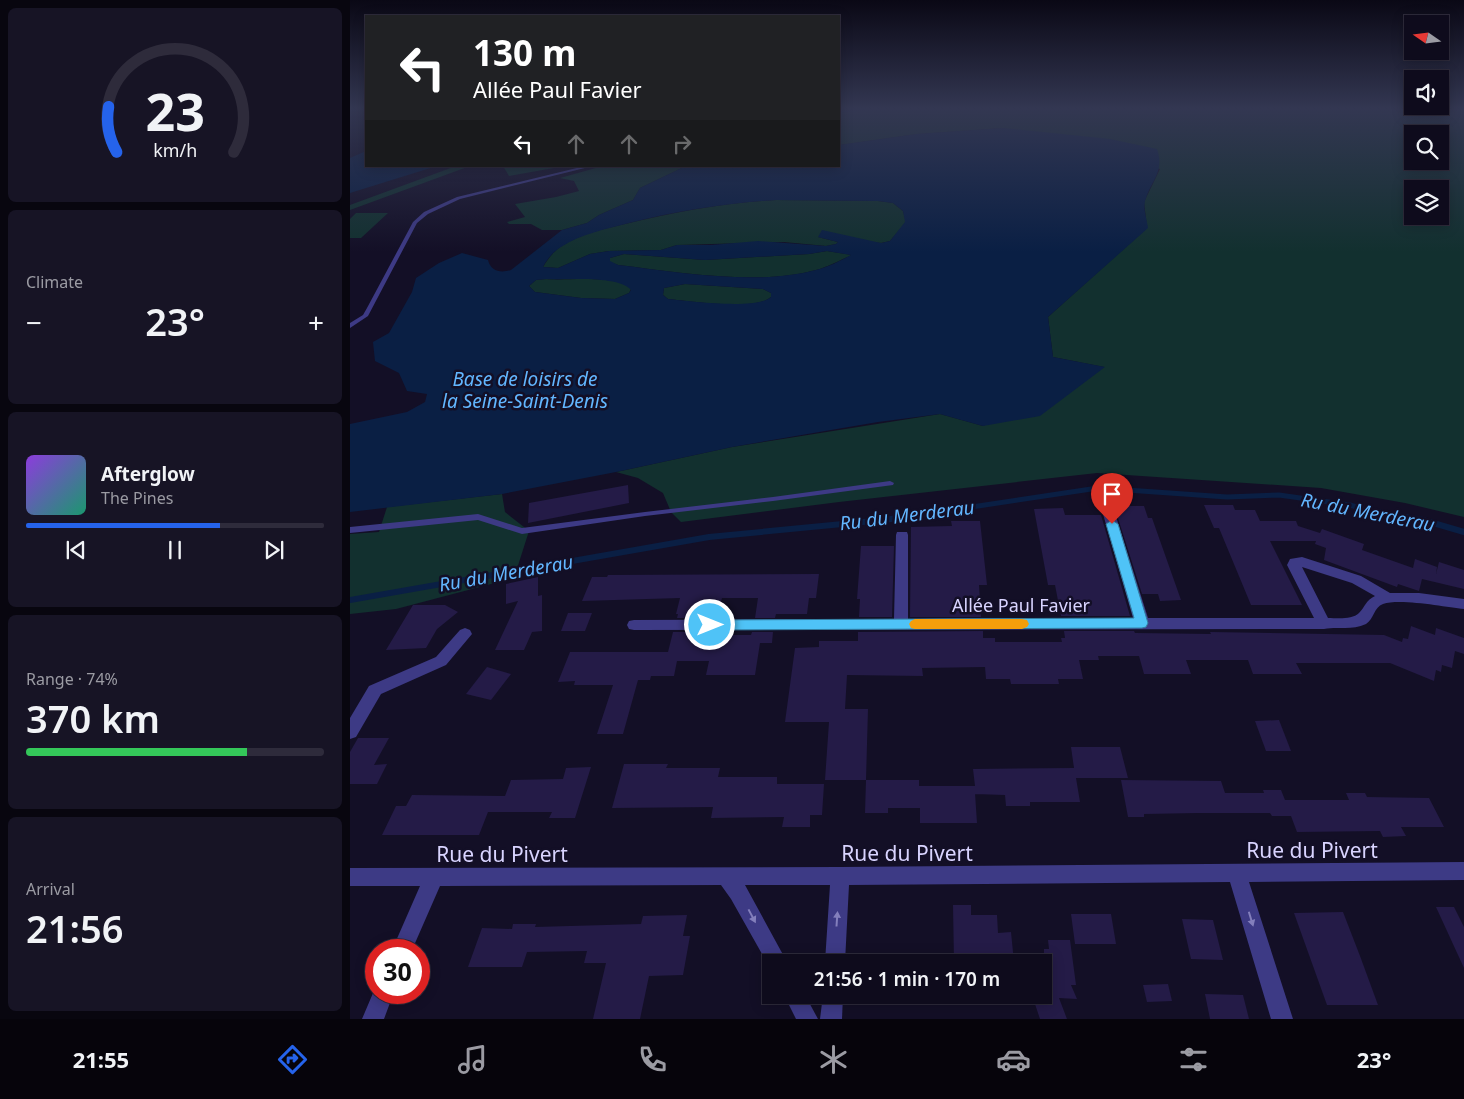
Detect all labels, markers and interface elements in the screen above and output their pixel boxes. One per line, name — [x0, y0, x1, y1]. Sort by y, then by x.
north arrow — [1404, 15, 1449, 60]
map controls — [1404, 15, 1449, 225]
text: 130 m — [473, 29, 576, 76]
icon: left — [390, 35, 455, 100]
button: sound — [1404, 70, 1449, 115]
text: Allée Paul Favier — [473, 74, 642, 104]
text: 23 — [145, 75, 205, 146]
button: search — [1404, 125, 1449, 170]
icon: left — [509, 130, 537, 158]
icon: ahead — [562, 130, 590, 158]
icon: ahead — [615, 130, 643, 158]
icon: right — [668, 130, 696, 158]
text: km/h — [153, 138, 197, 162]
button: layers — [1404, 180, 1449, 225]
text: Climate — [26, 271, 83, 293]
text: 23° — [145, 295, 205, 347]
text: − — [26, 303, 42, 341]
text: + — [308, 303, 324, 341]
water label: Base de loisirs de la Seine-Saint-Denis — [442, 366, 608, 414]
text: Afterglow — [101, 461, 195, 487]
pin — [1091, 473, 1133, 524]
icon: arrive — [1098, 480, 1126, 508]
water label: Ru du Merderau — [1299, 486, 1437, 538]
text: The Pines — [101, 487, 173, 509]
water label: Ru du Merderau — [838, 494, 976, 536]
icon: previous — [62, 536, 90, 564]
icon: pause — [161, 536, 189, 564]
icon: next — [260, 536, 288, 564]
water label: Ru du Merderau — [437, 548, 575, 598]
street label: Allée Paul Favier — [952, 593, 1091, 617]
position arrow — [683, 598, 735, 650]
text: Range · 74% — [26, 668, 118, 690]
text: 370 km — [26, 692, 160, 744]
street label: Rue du Pivert — [1246, 836, 1378, 864]
street label: Rue du Pivert — [841, 839, 973, 867]
street label: Rue du Pivert — [436, 840, 568, 868]
text: Arrival — [26, 878, 75, 900]
text: 21:56 — [26, 902, 123, 954]
one-way arrow — [747, 909, 756, 923]
one-way arrow — [834, 911, 842, 927]
one-way arrow — [1248, 912, 1256, 927]
speed limit sign: 30 — [365, 939, 430, 1004]
text: 21:56 · 1 min · 170 m — [814, 966, 1000, 992]
icon: directions — [275, 1042, 310, 1077]
icon: music — [455, 1042, 490, 1077]
icon: phone — [635, 1042, 670, 1077]
icon: climate — [816, 1042, 851, 1077]
icon: car — [996, 1042, 1031, 1077]
icon: filters — [1176, 1042, 1211, 1077]
text: 21:55 — [73, 1044, 129, 1074]
text: 23° — [1357, 1044, 1391, 1074]

